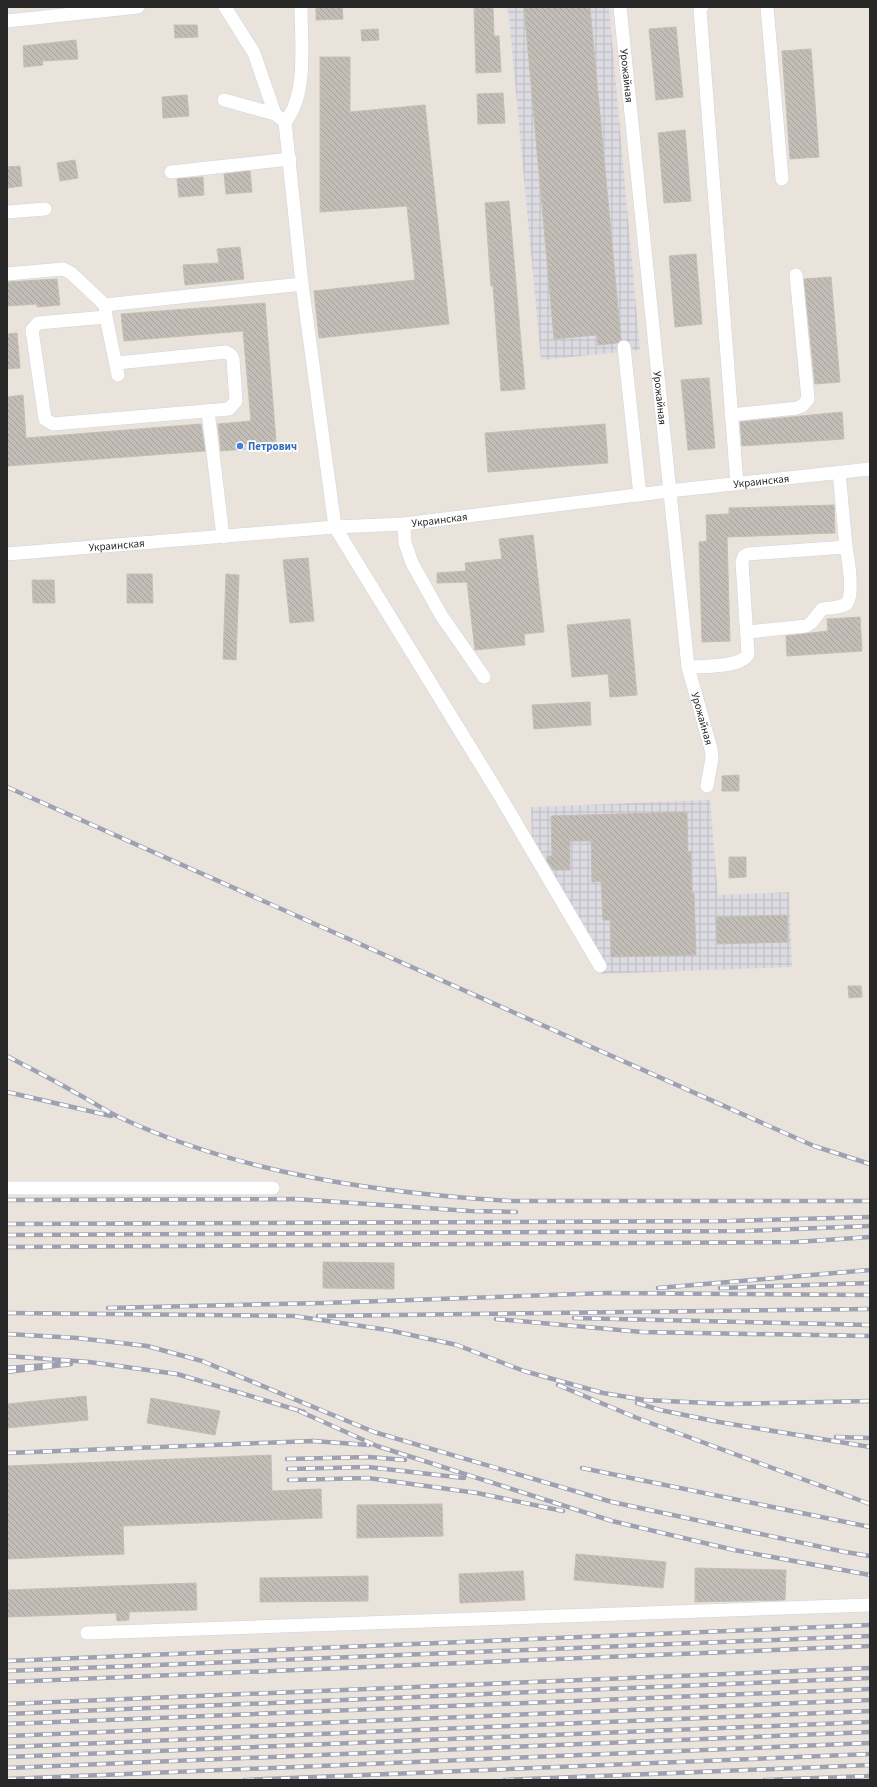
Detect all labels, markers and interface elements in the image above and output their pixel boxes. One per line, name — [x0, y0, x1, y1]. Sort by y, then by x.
street label: Урожайная — [616, 48, 637, 103]
street label: Урожайная — [650, 370, 670, 426]
place label: Петрович — [248, 439, 297, 454]
marker: Петрович — [235, 441, 245, 451]
street label: Украинская — [732, 471, 790, 492]
street label: Украинская — [411, 509, 468, 531]
street label: Украинская — [88, 536, 145, 555]
street label: Урожайная — [687, 691, 716, 747]

